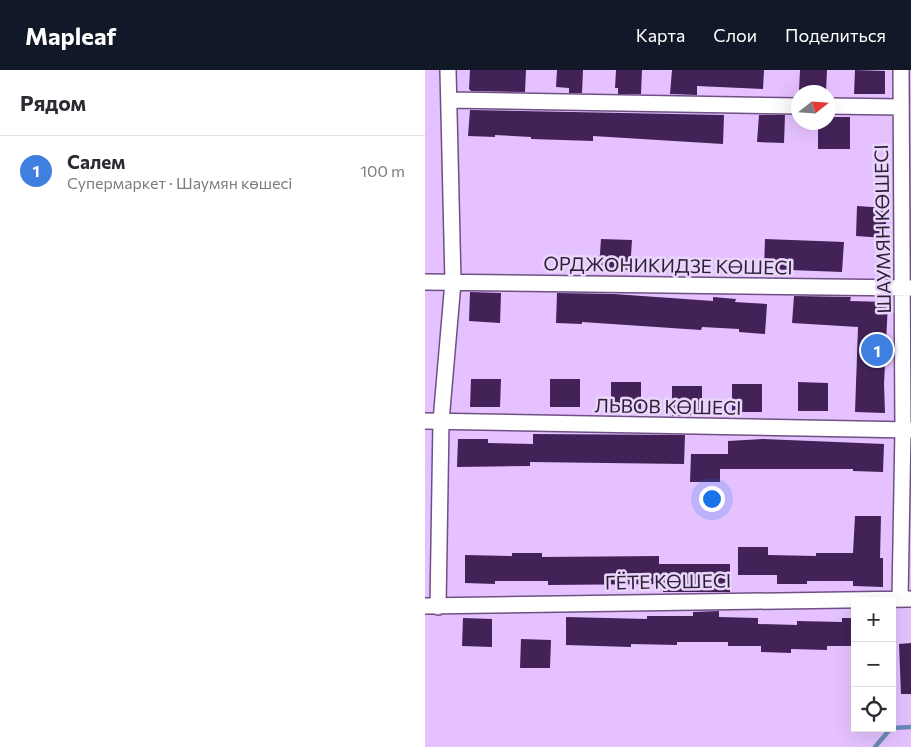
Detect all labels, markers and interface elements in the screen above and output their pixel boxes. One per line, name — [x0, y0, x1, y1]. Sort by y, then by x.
text: Mapleaf — [25, 21, 116, 50]
text: Карта — [636, 24, 685, 46]
text: Слои — [713, 24, 757, 46]
text: Поделиться — [785, 24, 886, 46]
north arrow — [791, 85, 836, 130]
text: Рядом — [20, 90, 86, 115]
street label: ШАУМЯН КӨШЕСІ — [869, 144, 895, 314]
text: Салем — [67, 150, 125, 173]
text: 1 — [32, 161, 40, 180]
text: 100 m — [360, 161, 405, 180]
text: Супермаркет · Шаумян көшесі — [67, 173, 292, 192]
street label: ОРДЖОНИКИДЗЕ КӨШЕСІ — [543, 251, 793, 279]
pin: 1 — [861, 331, 893, 369]
street label: ЛЬВОВ КӨШЕСІ — [594, 393, 742, 419]
your location — [699, 486, 725, 512]
street label: ГЁТЕ КӨШЕСІ — [605, 568, 731, 594]
map controls — [851, 597, 896, 732]
button: + — [851, 597, 896, 642]
button: − — [851, 642, 896, 687]
button: locate — [851, 687, 896, 732]

